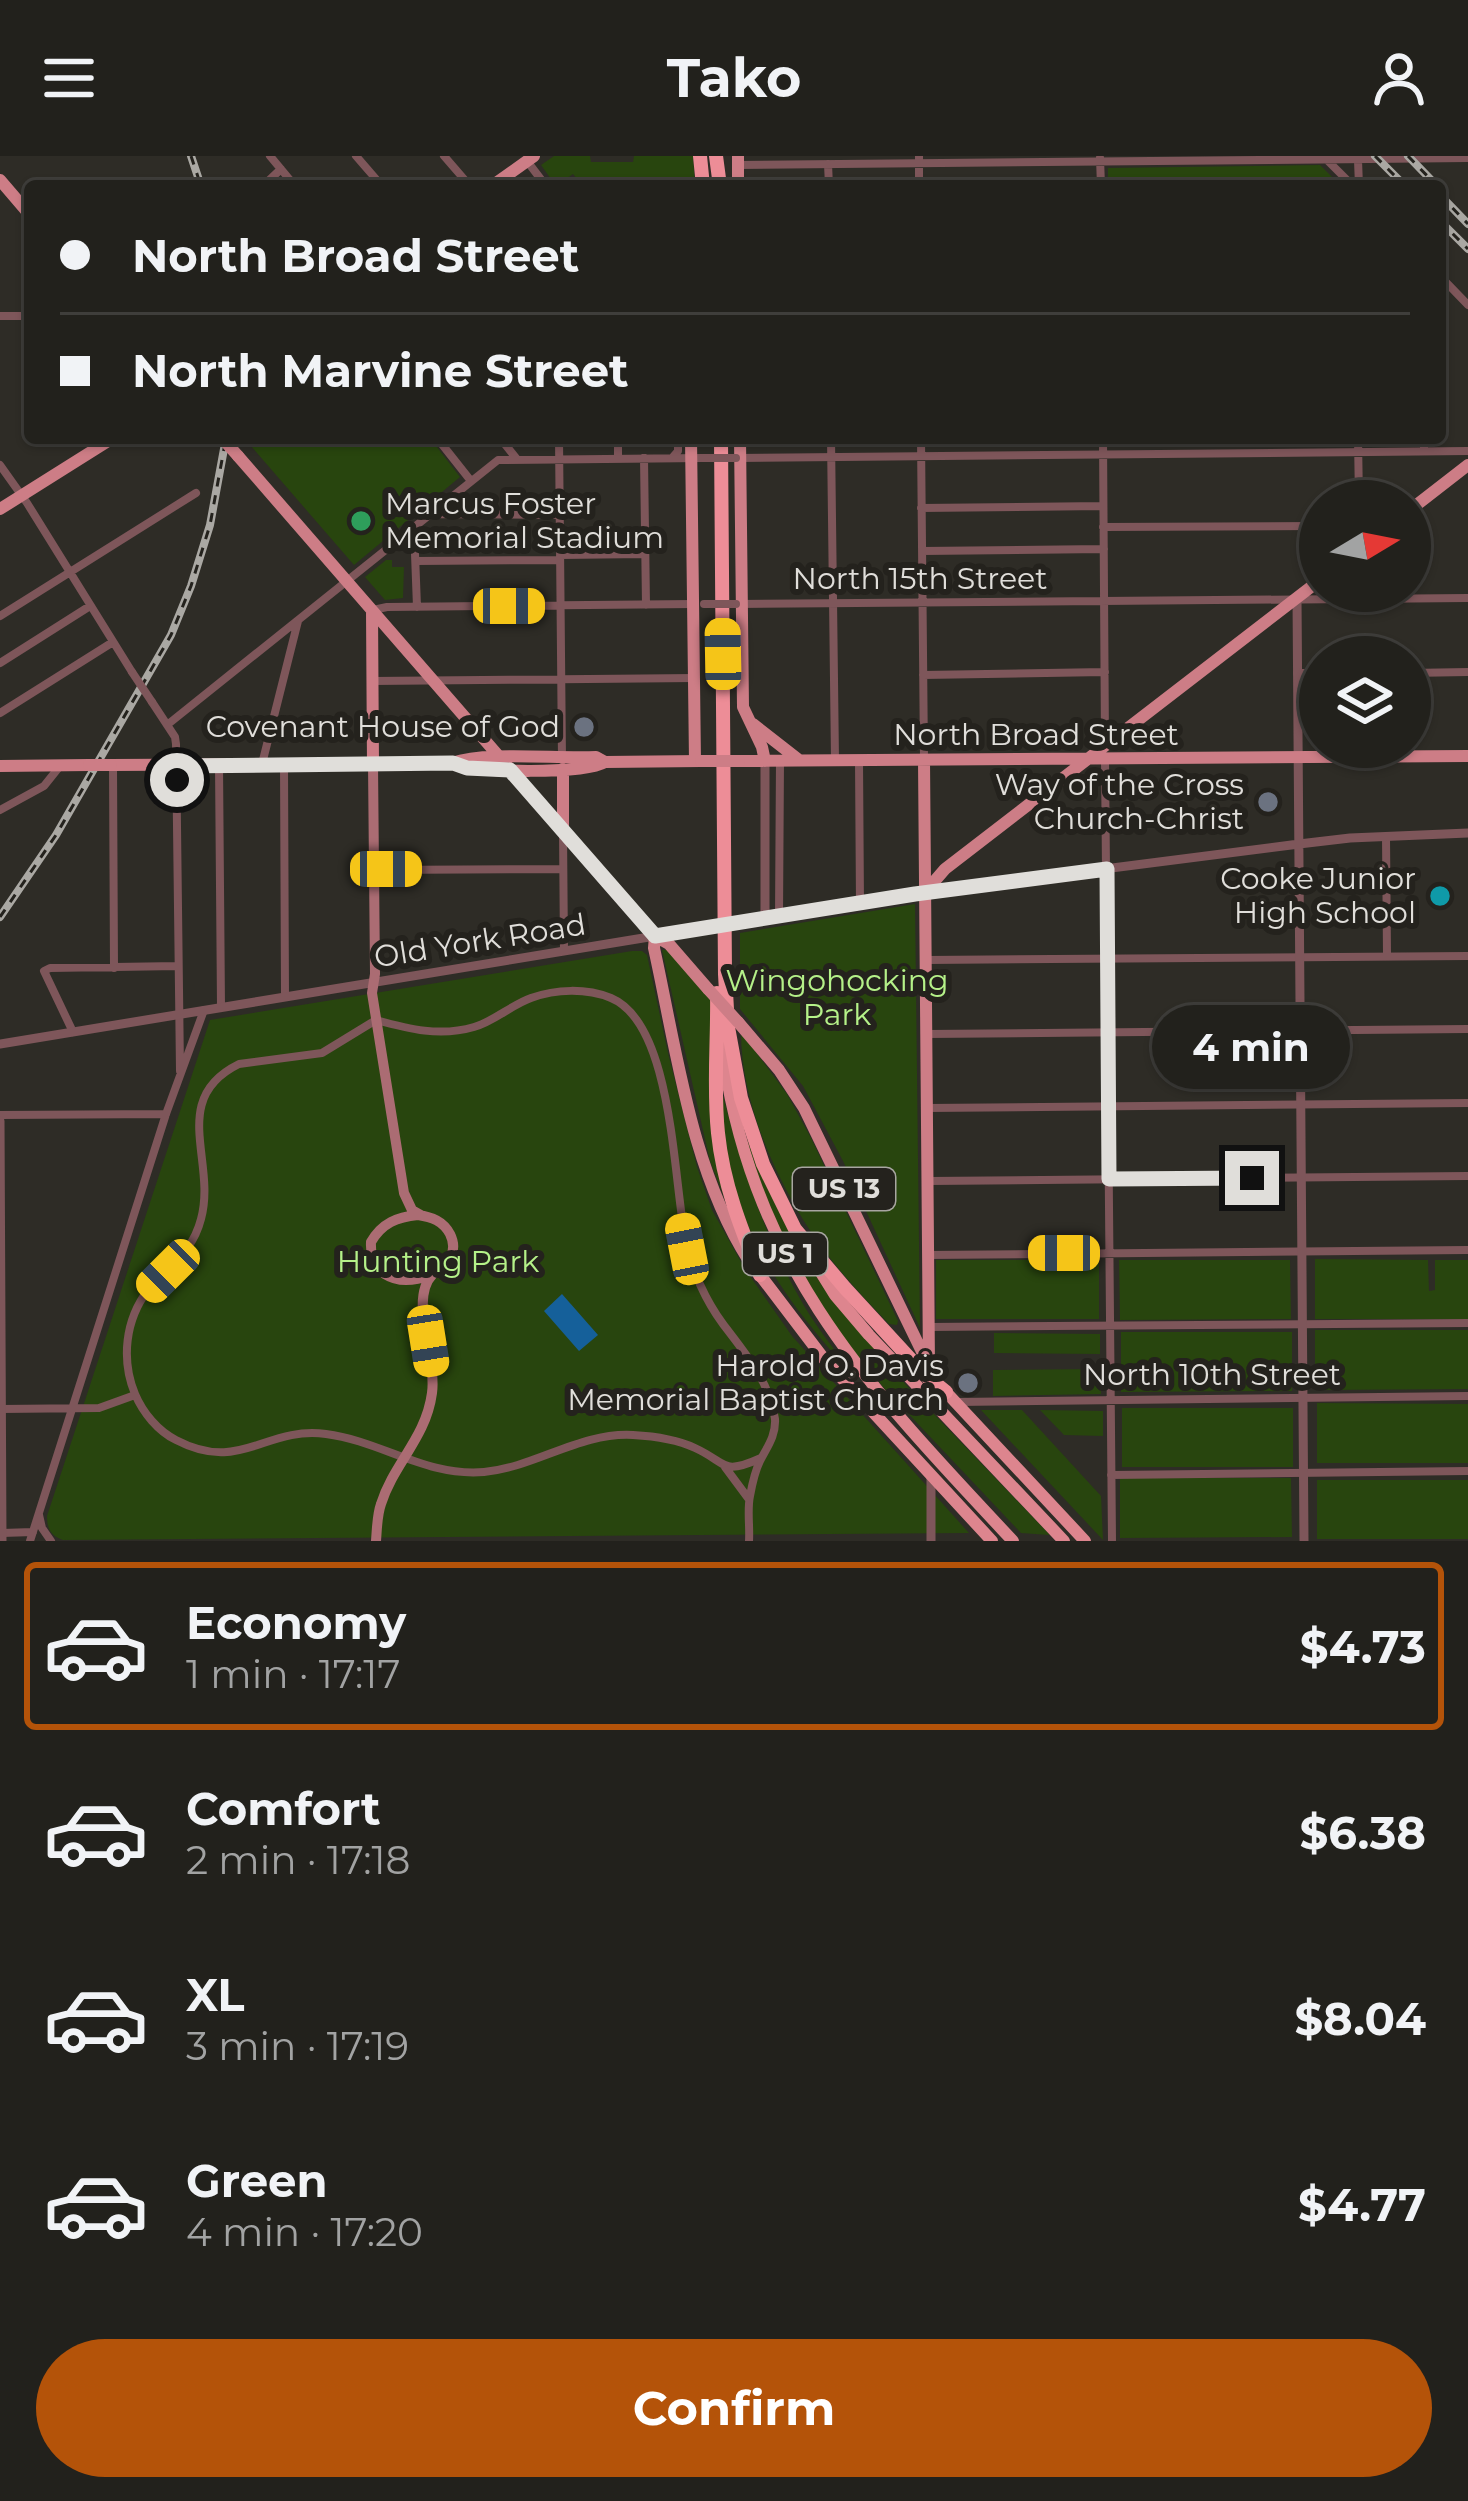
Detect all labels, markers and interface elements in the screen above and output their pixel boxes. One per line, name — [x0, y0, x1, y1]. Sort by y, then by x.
icon: menu — [36, 45, 102, 111]
text: Tako — [667, 45, 801, 111]
icon: person — [1366, 45, 1432, 111]
text: North Broad Street — [132, 228, 579, 283]
text: North Marvine Street — [132, 343, 629, 398]
north arrow — [1299, 480, 1431, 612]
map controls — [1299, 480, 1431, 768]
place label: Marcus Foster Memorial Stadium — [385, 485, 664, 556]
marker: Marcus Foster Memorial Stadium — [348, 508, 374, 534]
street label: North 15th Street — [793, 560, 1047, 597]
car — [473, 588, 545, 624]
car — [704, 618, 742, 690]
button: layers — [1299, 636, 1431, 768]
place label: Covenant House of God — [206, 708, 560, 745]
marker: Covenant House of God — [571, 714, 597, 740]
street label: North Broad Street — [893, 716, 1179, 753]
route start — [150, 753, 204, 807]
place label: Way of the Cross Church-Christ — [995, 766, 1244, 837]
marker: Way of the Cross Church-Christ — [1255, 789, 1281, 815]
car — [350, 851, 422, 887]
place label: Cooke Junior High School — [1220, 860, 1416, 931]
marker: Cooke Junior High School — [1427, 883, 1453, 909]
street label: Old York Road — [372, 906, 588, 975]
park label: Wingohocking Park — [725, 962, 949, 1033]
callout: 4 min — [1153, 1004, 1351, 1088]
text: 4 min — [1192, 1023, 1310, 1071]
route end — [1225, 1151, 1279, 1205]
road number: US 13 — [793, 1168, 895, 1210]
car — [662, 1210, 712, 1288]
car — [130, 1233, 206, 1309]
road number: US 1 — [743, 1233, 827, 1275]
car — [1028, 1235, 1100, 1271]
park label: Hunting Park — [337, 1243, 539, 1280]
car — [405, 1303, 451, 1379]
place label: Harold O. Davis Memorial Baptist Church — [567, 1347, 944, 1418]
street label: North 10th Street — [1083, 1356, 1341, 1393]
marker: Harold O. Davis Memorial Baptist Church — [955, 1370, 981, 1396]
icon: car — [42, 1592, 150, 1700]
text: Economy — [186, 1595, 406, 1650]
text: $4.73 — [1300, 1619, 1426, 1674]
text: 1 min · 17:17 — [186, 1650, 400, 1698]
icon: car — [42, 1778, 150, 1886]
text: Comfort — [186, 1781, 381, 1836]
text: $6.38 — [1300, 1805, 1426, 1860]
text: 2 min · 17:18 — [186, 1836, 410, 1884]
icon: car — [42, 1964, 150, 2072]
text: XL — [186, 1967, 244, 2022]
text: $8.04 — [1294, 1991, 1426, 2046]
text: 3 min · 17:19 — [186, 2022, 409, 2070]
icon: car — [42, 2150, 150, 2258]
text: Green — [186, 2153, 328, 2208]
text: $4.77 — [1298, 2177, 1426, 2232]
text: 4 min · 17:20 — [186, 2208, 423, 2256]
button: Confirm — [36, 2339, 1432, 2477]

